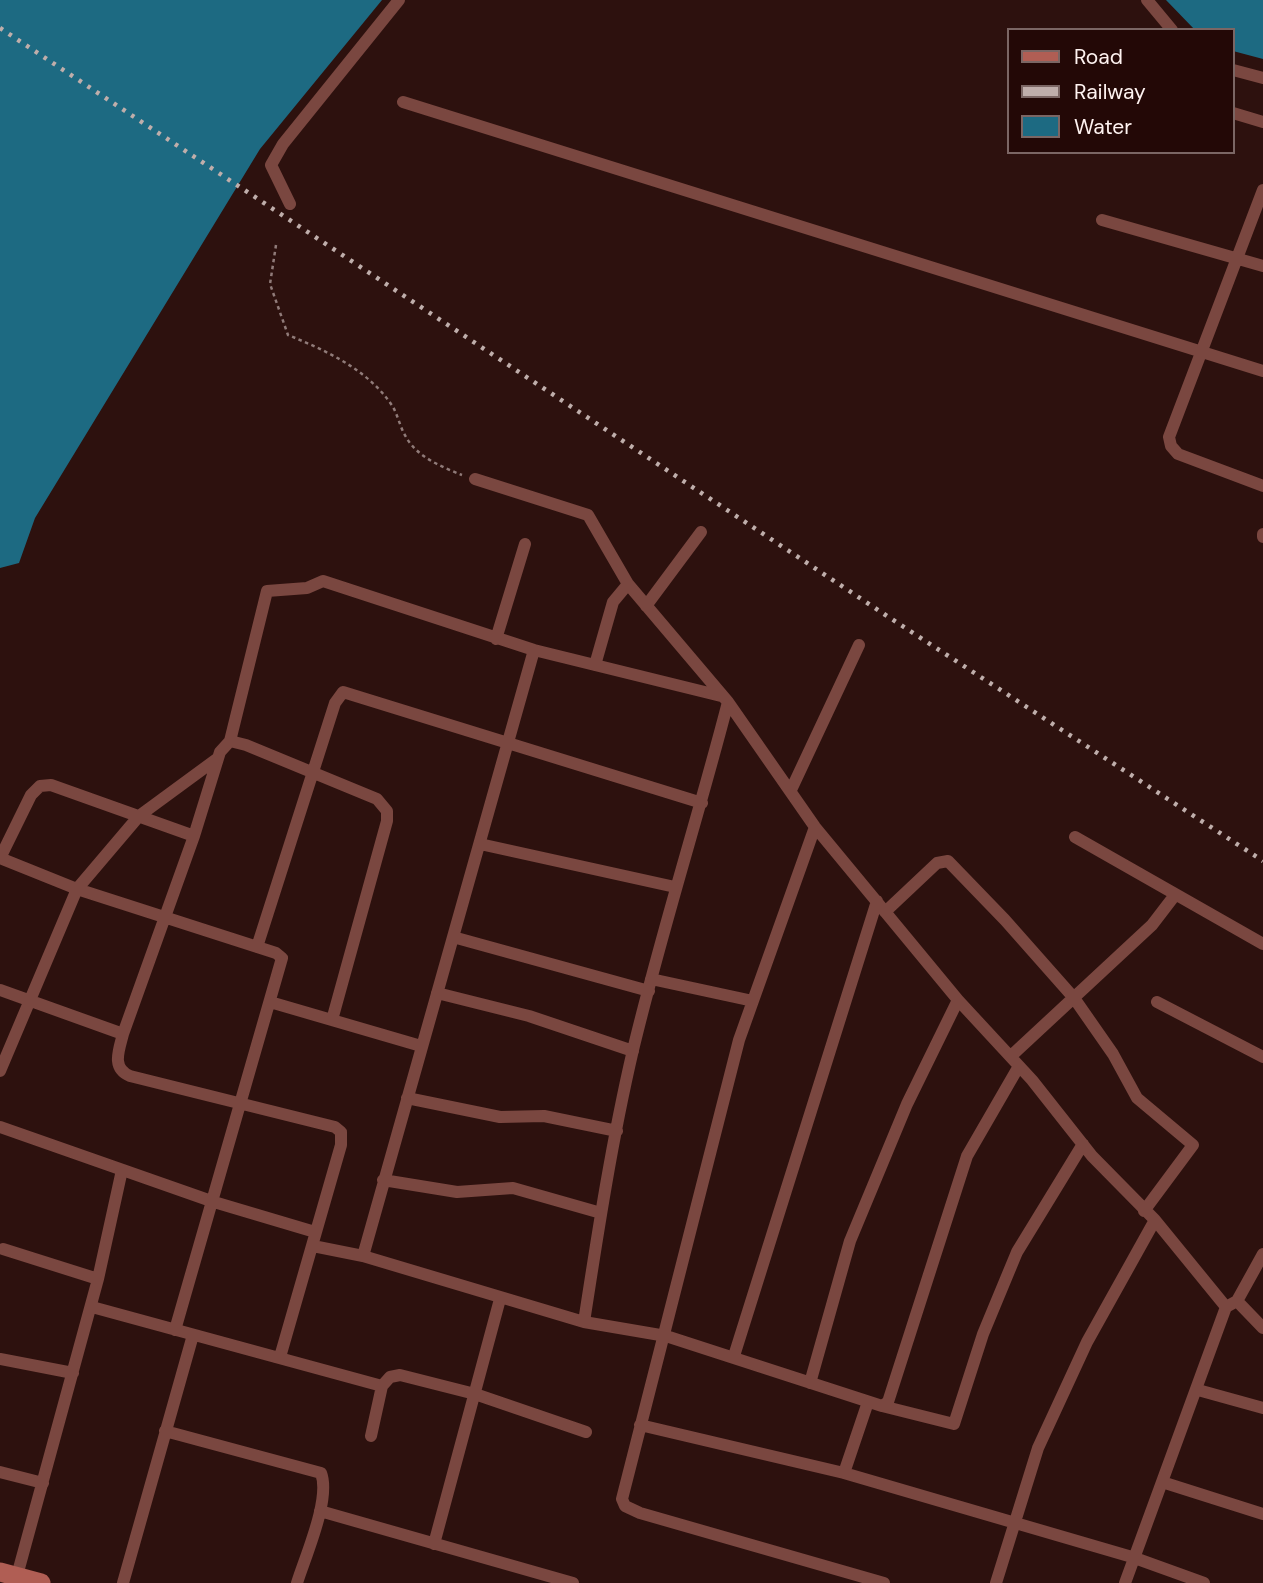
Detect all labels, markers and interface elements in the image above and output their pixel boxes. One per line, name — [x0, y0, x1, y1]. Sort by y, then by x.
legend — [1007, 28, 1235, 154]
text: Road — [1074, 43, 1123, 71]
text: Railway — [1074, 78, 1146, 106]
text: Water — [1074, 113, 1132, 141]

